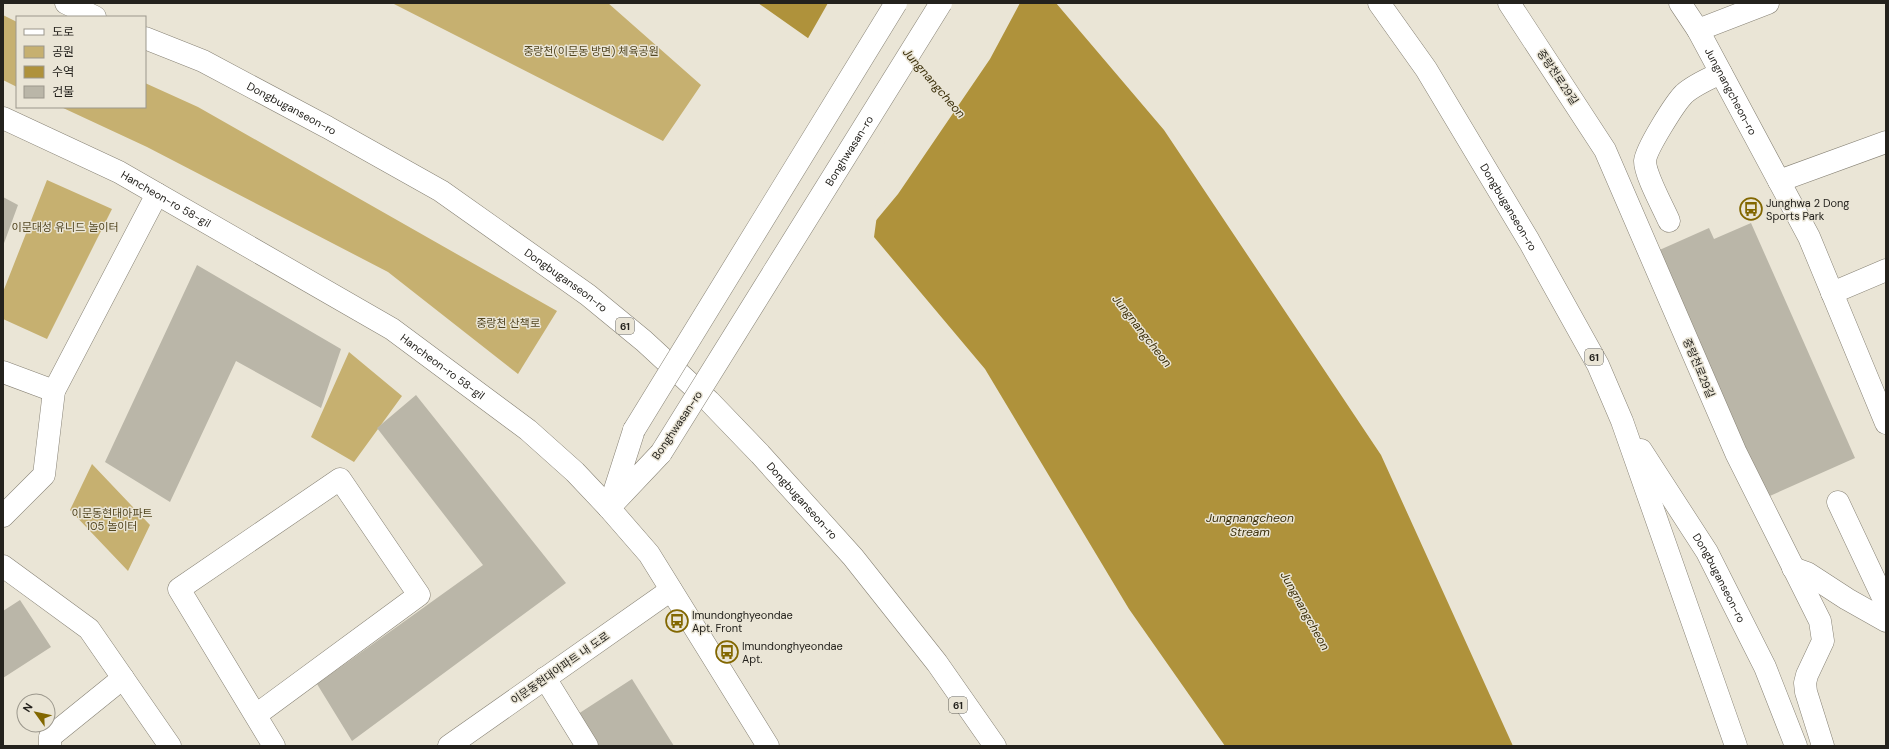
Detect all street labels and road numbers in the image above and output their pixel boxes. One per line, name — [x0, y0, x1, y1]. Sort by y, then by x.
street label: Jungnangcheon-ro — [1702, 45, 1760, 137]
street label: 중랑천로29길 — [1534, 47, 1582, 107]
street label: Dongbuganseon-ro — [245, 79, 339, 138]
street label: Bonghwasan-ro — [822, 113, 876, 189]
street label: Dongbuganseon-ro — [1477, 161, 1540, 253]
street label: Hancheon-ro 58-gil — [118, 168, 213, 230]
street label: Dongbuganseon-ro — [522, 245, 610, 315]
road number: 61 — [616, 318, 634, 334]
street label: Hancheon-ro 58-gil — [398, 331, 488, 402]
street label: 중랑천로29길 — [1680, 336, 1718, 400]
road number: 61 — [1585, 349, 1603, 365]
street label: Bonghwasan-ro — [649, 388, 705, 462]
street label: Dongbuganseon-ro — [764, 459, 841, 542]
street label: Dongbuganseon-ro — [1690, 530, 1748, 625]
street label: 이문동현대아파트 내 도로 — [508, 629, 612, 707]
road number: 61 — [949, 697, 967, 713]

